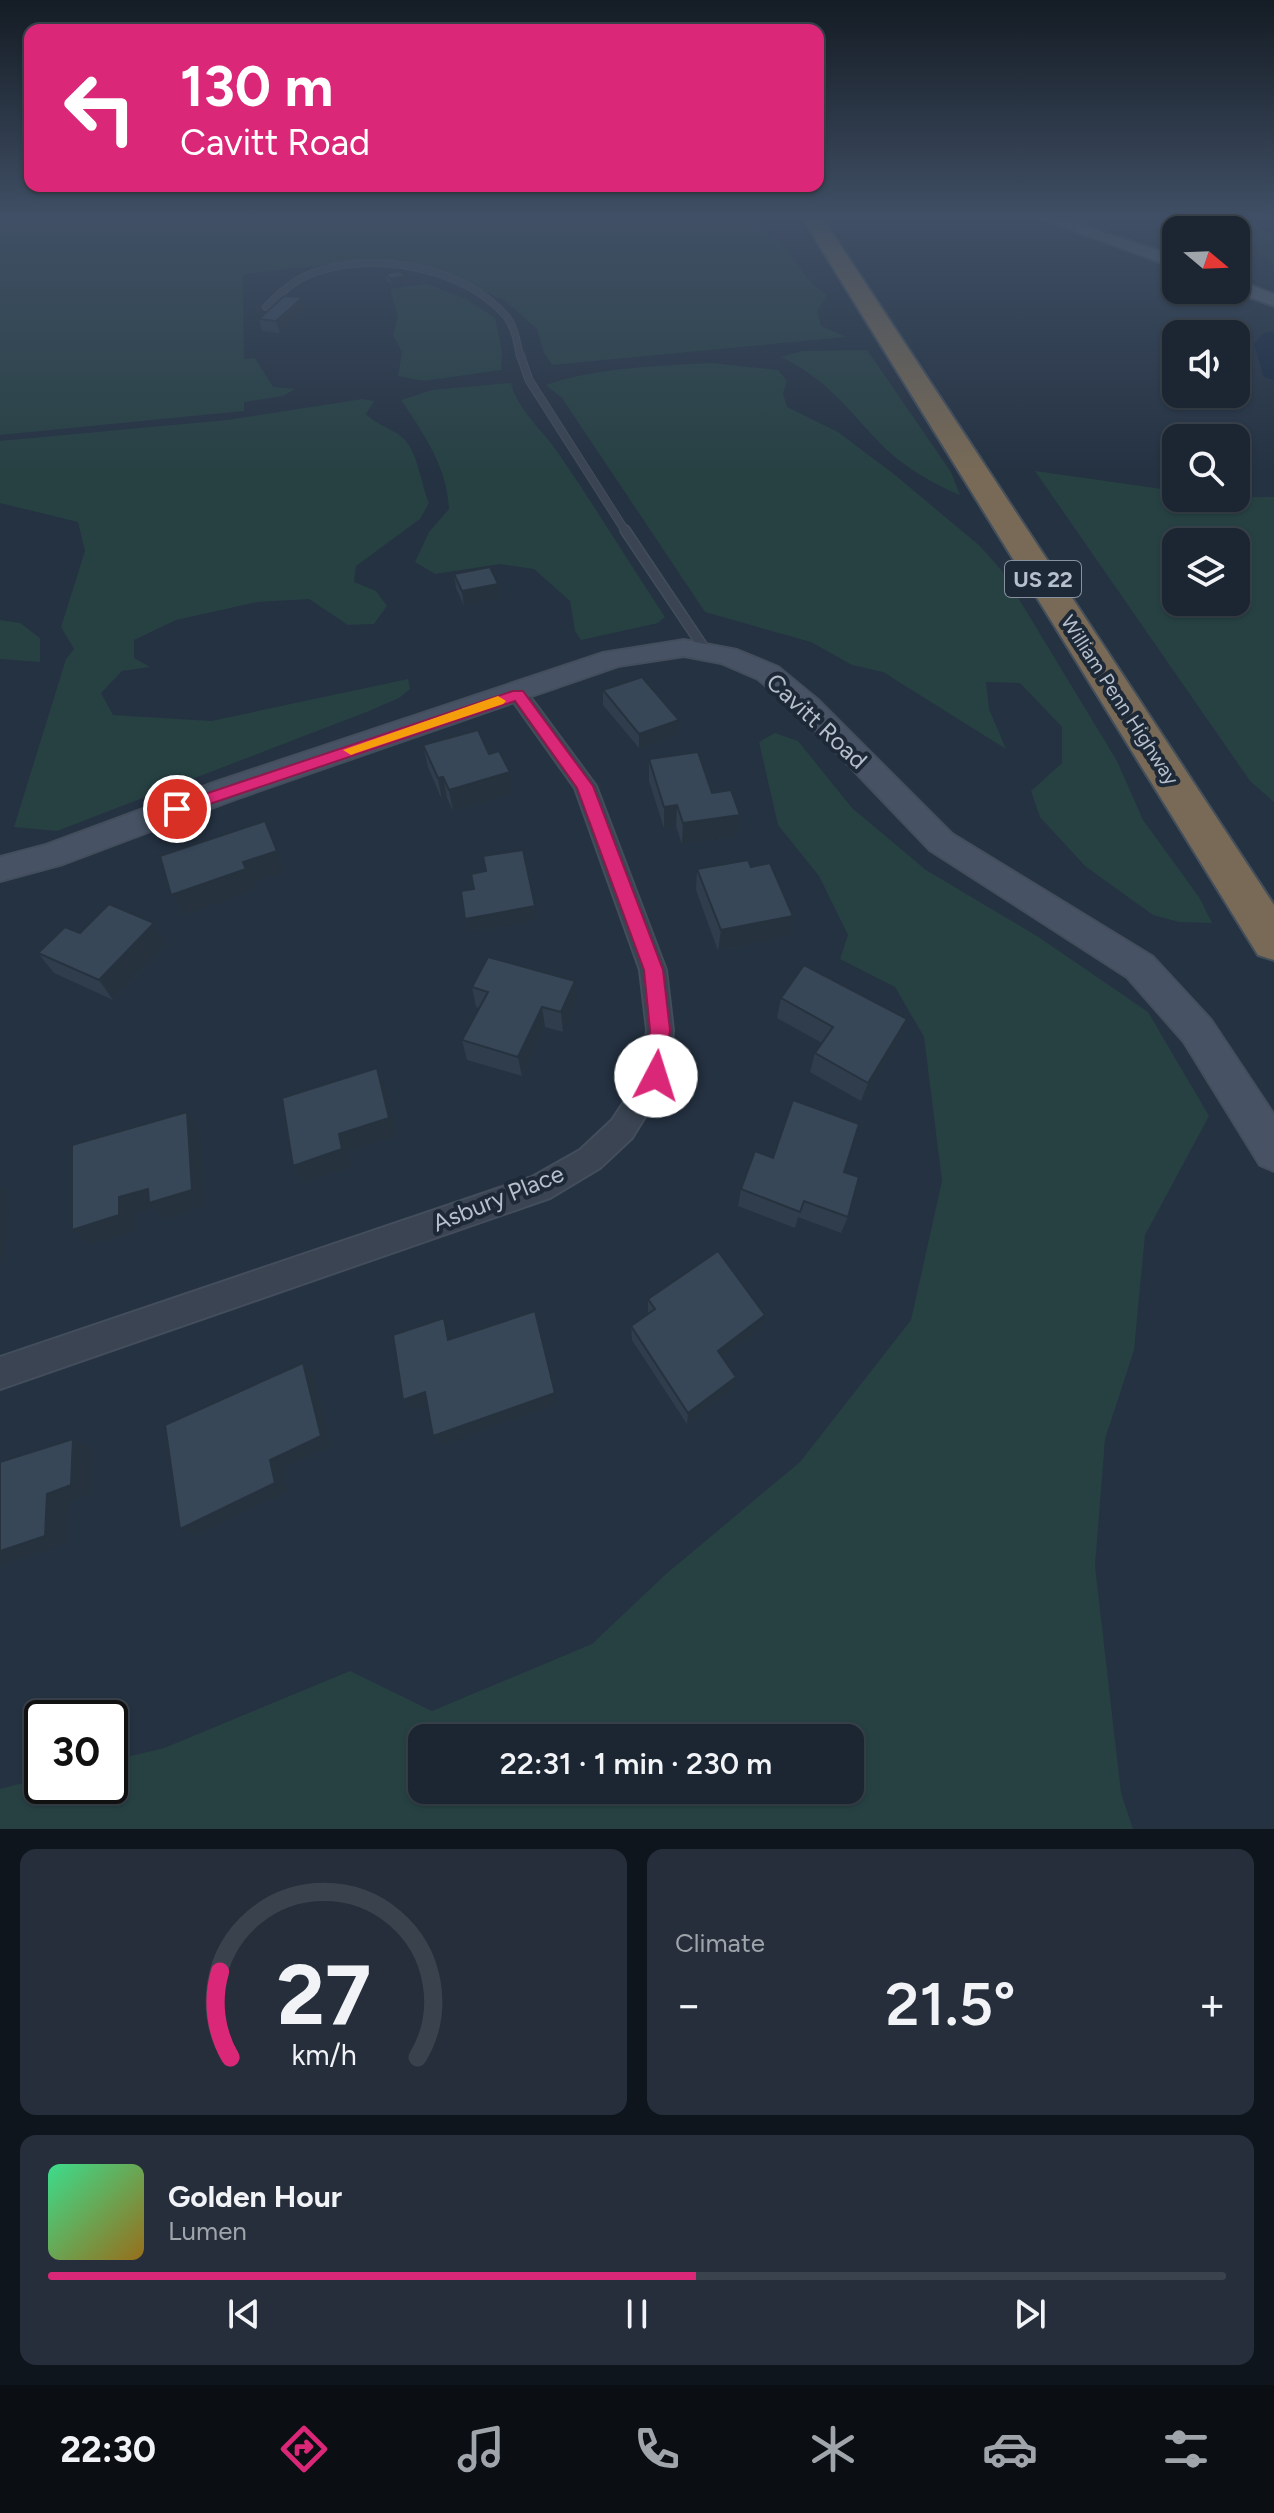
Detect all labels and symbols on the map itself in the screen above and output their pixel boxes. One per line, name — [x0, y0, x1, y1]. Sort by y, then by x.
north arrow — [1162, 216, 1250, 304]
road number: US 22 — [1005, 561, 1081, 597]
street label: William Penn Highway — [1056, 611, 1184, 790]
street label: Cavitt Road — [761, 667, 873, 775]
pin — [143, 775, 211, 843]
position arrow — [614, 1034, 698, 1118]
street label: Asbury Place — [428, 1159, 568, 1237]
speed limit sign: 30 — [24, 1700, 128, 1804]

